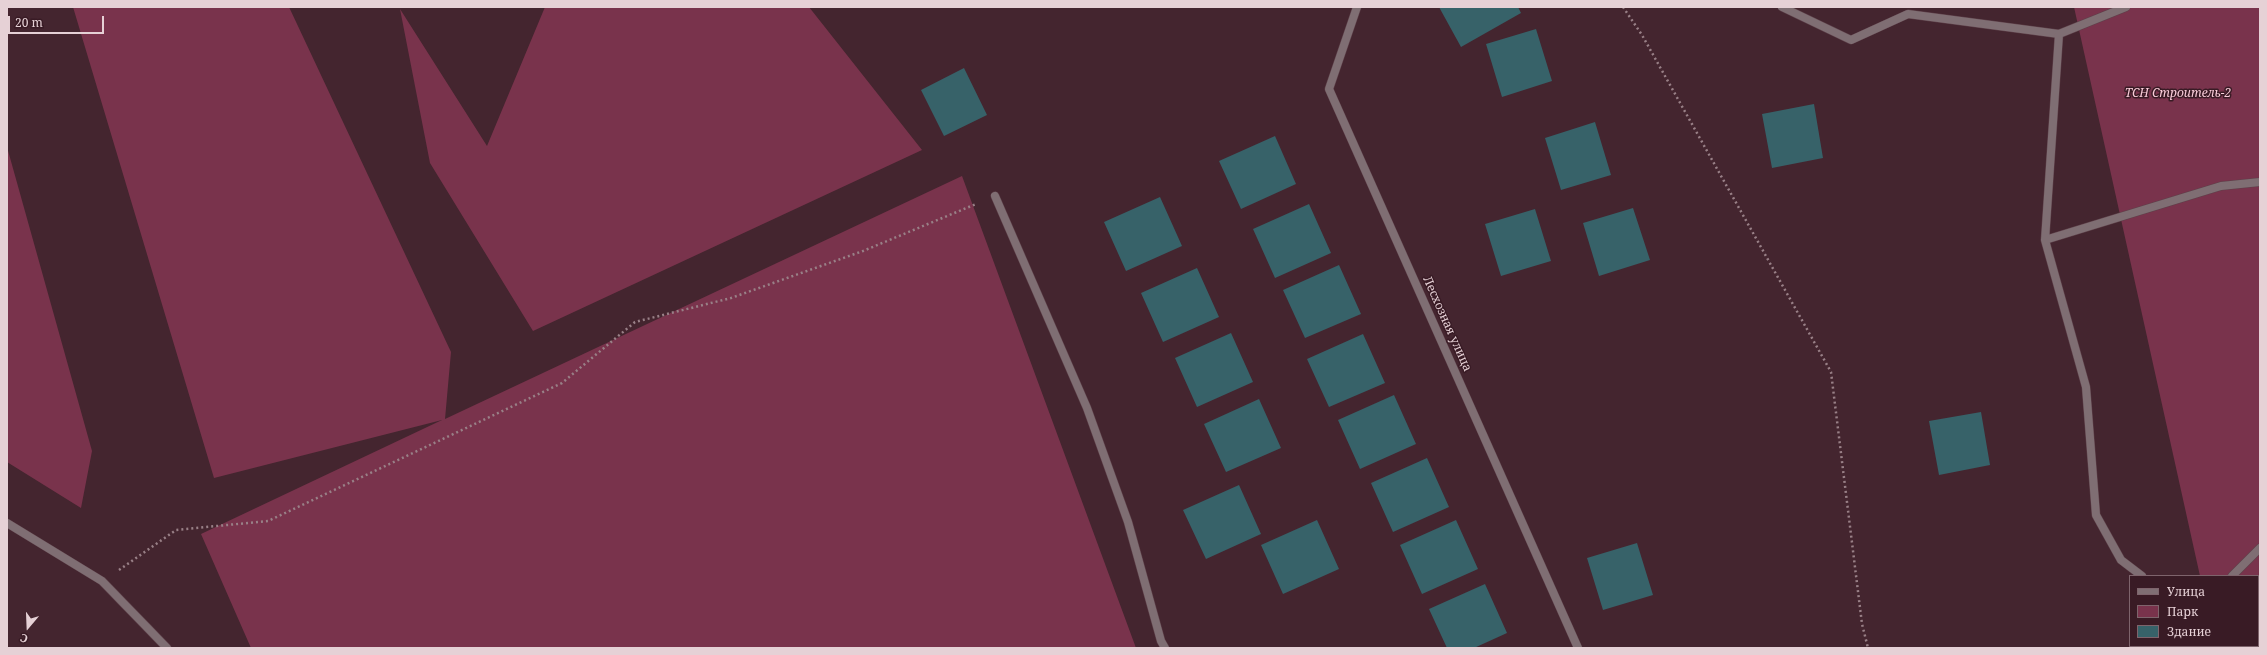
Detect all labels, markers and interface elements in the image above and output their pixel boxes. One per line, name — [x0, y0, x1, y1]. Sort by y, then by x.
scale bar — [10, 8, 106, 34]
text: 20 m — [15, 14, 43, 31]
park label: ТСН Строитель-2 — [2125, 87, 2231, 101]
street label: Лесхозная улица — [1420, 274, 1474, 374]
legend — [2129, 575, 2259, 647]
text: Улица — [2167, 583, 2205, 600]
text: Парк — [2167, 603, 2198, 620]
north arrow — [8, 607, 48, 647]
text: Здание — [2167, 623, 2211, 640]
text: С — [18, 631, 30, 647]

